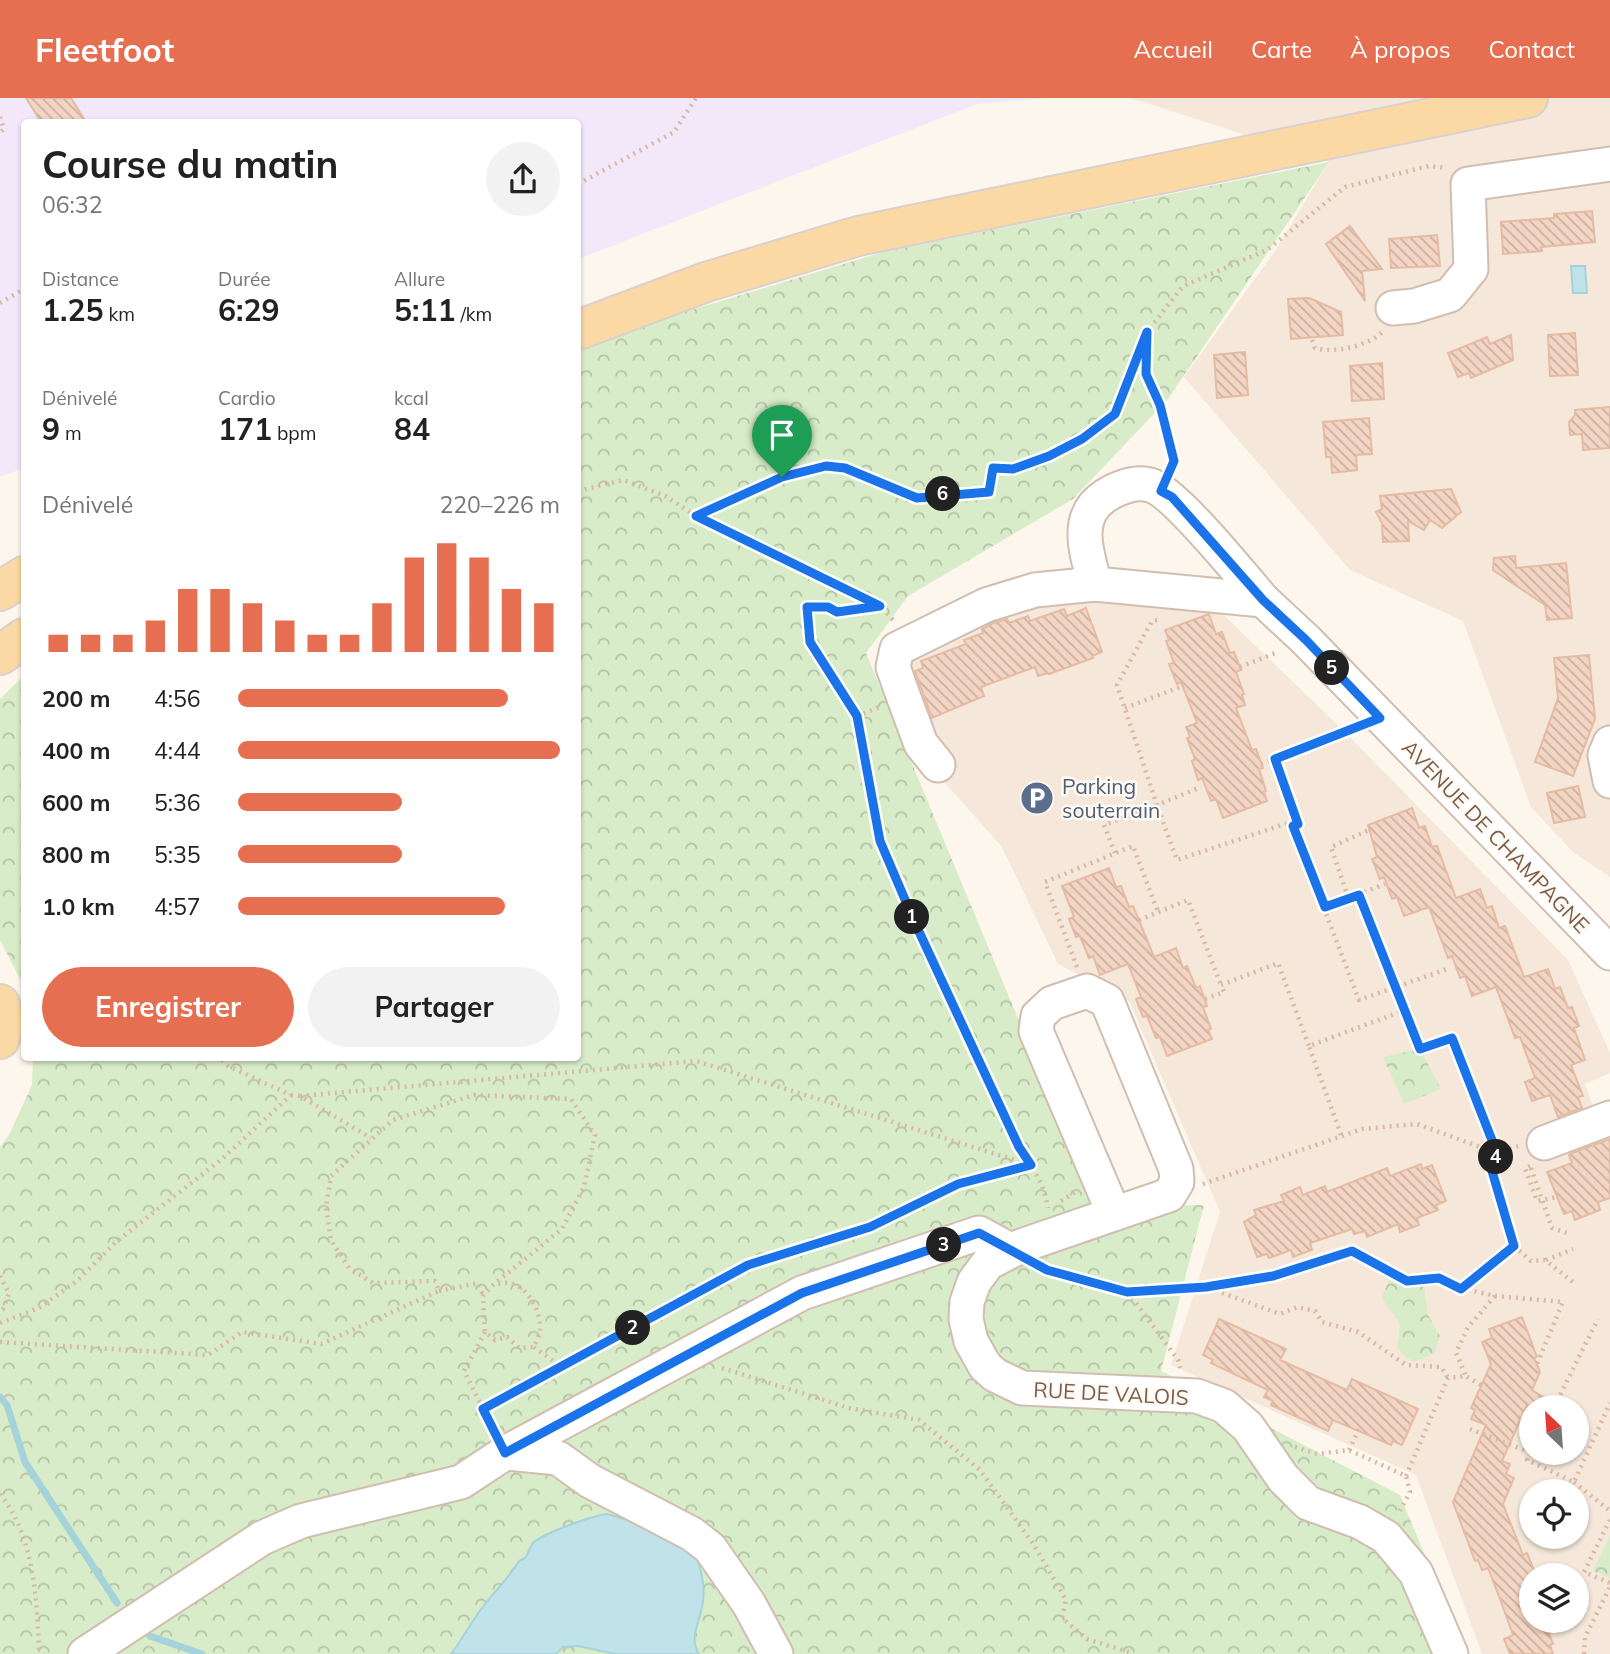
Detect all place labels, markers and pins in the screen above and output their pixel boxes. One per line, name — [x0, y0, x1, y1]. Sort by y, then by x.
pin — [752, 405, 812, 477]
pin: 6 — [926, 476, 960, 512]
pin: 5 — [1314, 650, 1350, 686]
place label: Parking souterrain — [1062, 773, 1160, 823]
parking icon: Parking souterrain — [1018, 779, 1056, 817]
pin: 1 — [894, 900, 930, 934]
pin: 4 — [1478, 1140, 1514, 1174]
pin: 3 — [926, 1228, 962, 1262]
pin: 2 — [616, 1310, 650, 1346]

